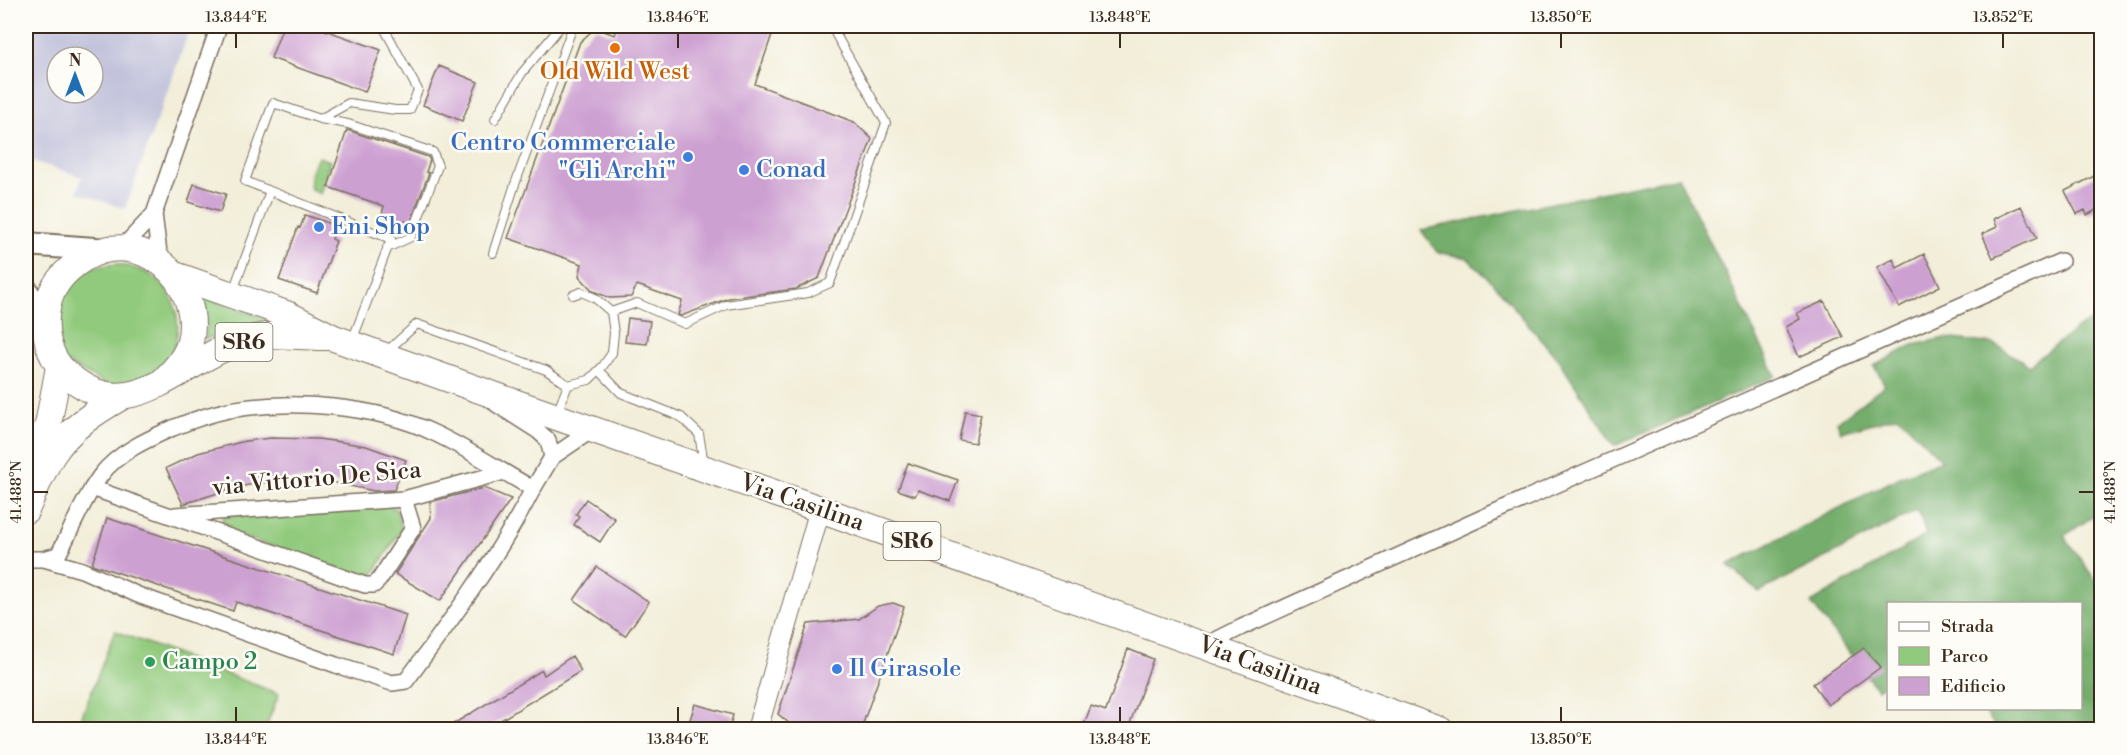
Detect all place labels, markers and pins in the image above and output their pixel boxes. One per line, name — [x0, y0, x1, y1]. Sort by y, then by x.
marker: Old Wild West — [608, 41, 622, 55]
place label: Old Wild West — [540, 57, 691, 87]
place label: Centro Commerciale "Gli Archi" — [450, 128, 676, 186]
marker: Centro Commerciale "Gli Archi" — [681, 150, 695, 164]
place label: Conad — [756, 155, 826, 185]
marker: Conad — [737, 163, 751, 177]
place label: Eni Shop — [331, 212, 430, 242]
marker: Eni Shop — [312, 220, 326, 234]
place label: Campo 2 — [162, 647, 258, 677]
place label: Il Girasole — [849, 654, 961, 684]
marker: Campo 2 — [143, 655, 157, 669]
marker: Il Girasole — [830, 662, 844, 676]

